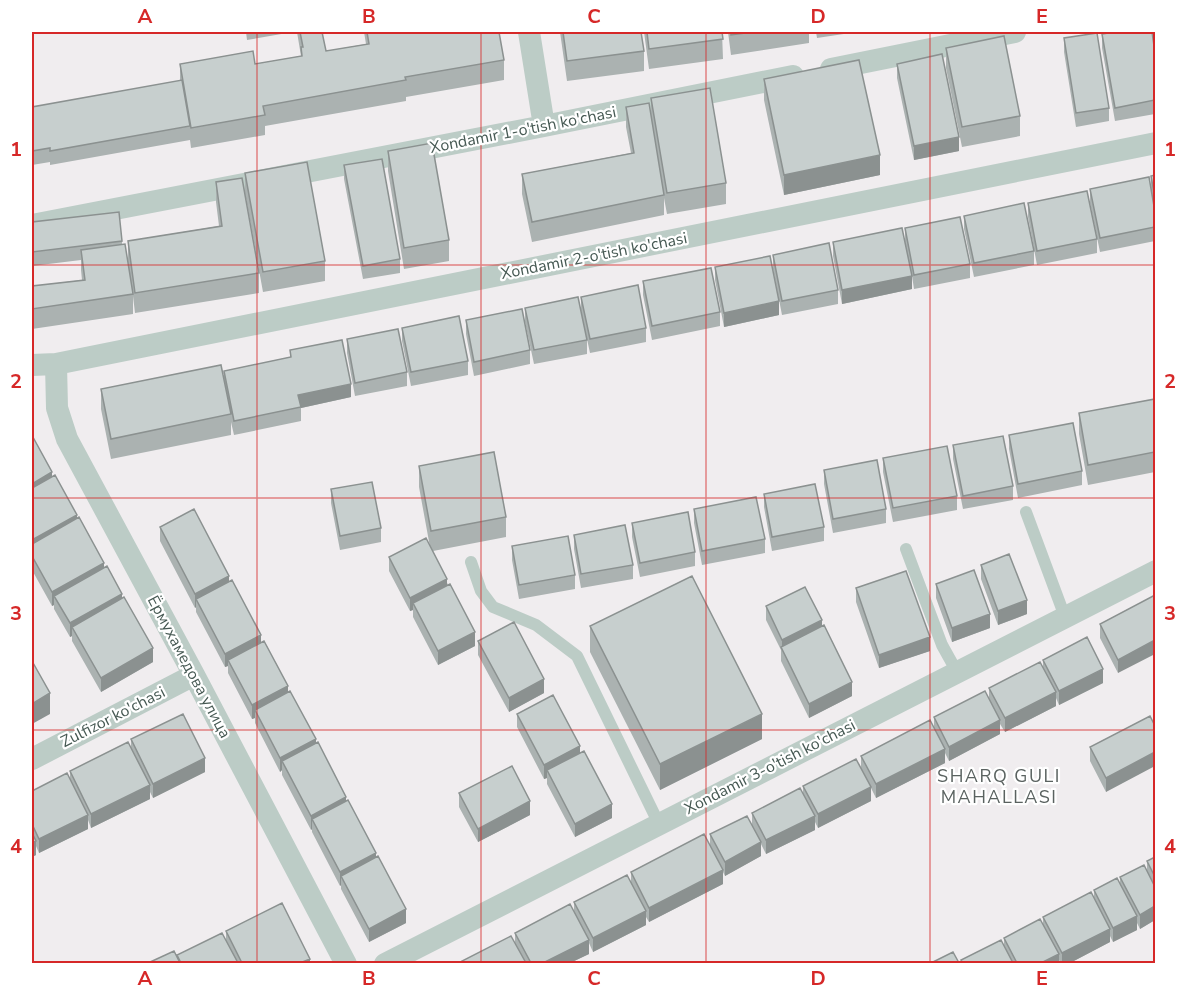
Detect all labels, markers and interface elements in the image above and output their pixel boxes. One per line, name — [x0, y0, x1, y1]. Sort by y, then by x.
text: A — [138, 3, 153, 30]
text: B — [362, 3, 376, 30]
text: C — [587, 3, 601, 30]
text: D — [810, 3, 826, 30]
text: E — [1036, 3, 1048, 30]
street label: Xondamir 1-o'tish ko'chasi — [428, 101, 618, 159]
text: 1 — [10, 136, 22, 163]
text: 1 — [1164, 136, 1176, 163]
street label: Xondamir 2-o'tish ko'chasi — [499, 227, 689, 285]
text: 2 — [10, 368, 22, 395]
text: 2 — [1164, 368, 1176, 395]
street label: Ёрмухамедова улица — [142, 592, 236, 742]
text: 3 — [10, 600, 22, 627]
text: 3 — [1164, 600, 1176, 627]
street label: Zulfizor ko'chasi — [57, 681, 169, 753]
street label: Xondamir 3-o'tish ko'chasi — [681, 714, 859, 820]
district label: SHARQ GULI MAHALLASI — [937, 764, 1061, 809]
text: 4 — [10, 833, 22, 860]
text: 4 — [1164, 833, 1176, 860]
text: A — [138, 965, 153, 992]
text: B — [362, 965, 376, 992]
text: C — [587, 965, 601, 992]
text: D — [810, 965, 826, 992]
text: E — [1036, 965, 1048, 992]

